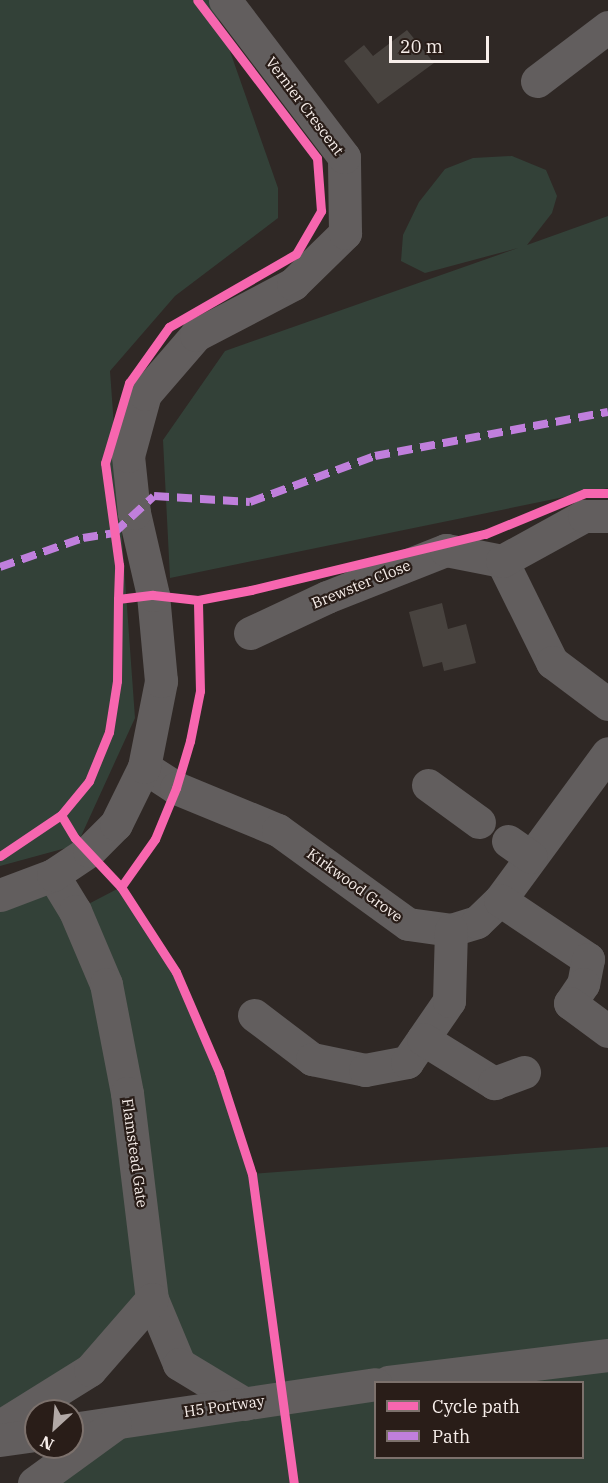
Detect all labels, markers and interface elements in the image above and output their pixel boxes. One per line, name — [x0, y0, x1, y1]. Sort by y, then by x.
scale bar — [392, 24, 492, 62]
text: 20 m — [400, 35, 443, 58]
street label: Vernier Crescent — [262, 53, 348, 159]
street label: Brewster Close — [309, 556, 413, 612]
street label: Kirkwood Grove — [304, 844, 406, 926]
street label: Flamstead Gate — [118, 1097, 152, 1209]
legend — [374, 1381, 584, 1459]
street label: H5 Portway — [182, 1391, 266, 1421]
text: Cycle path — [432, 1395, 520, 1418]
north arrow — [24, 1399, 84, 1459]
text: Path — [432, 1425, 470, 1448]
text: N — [37, 1432, 57, 1455]

